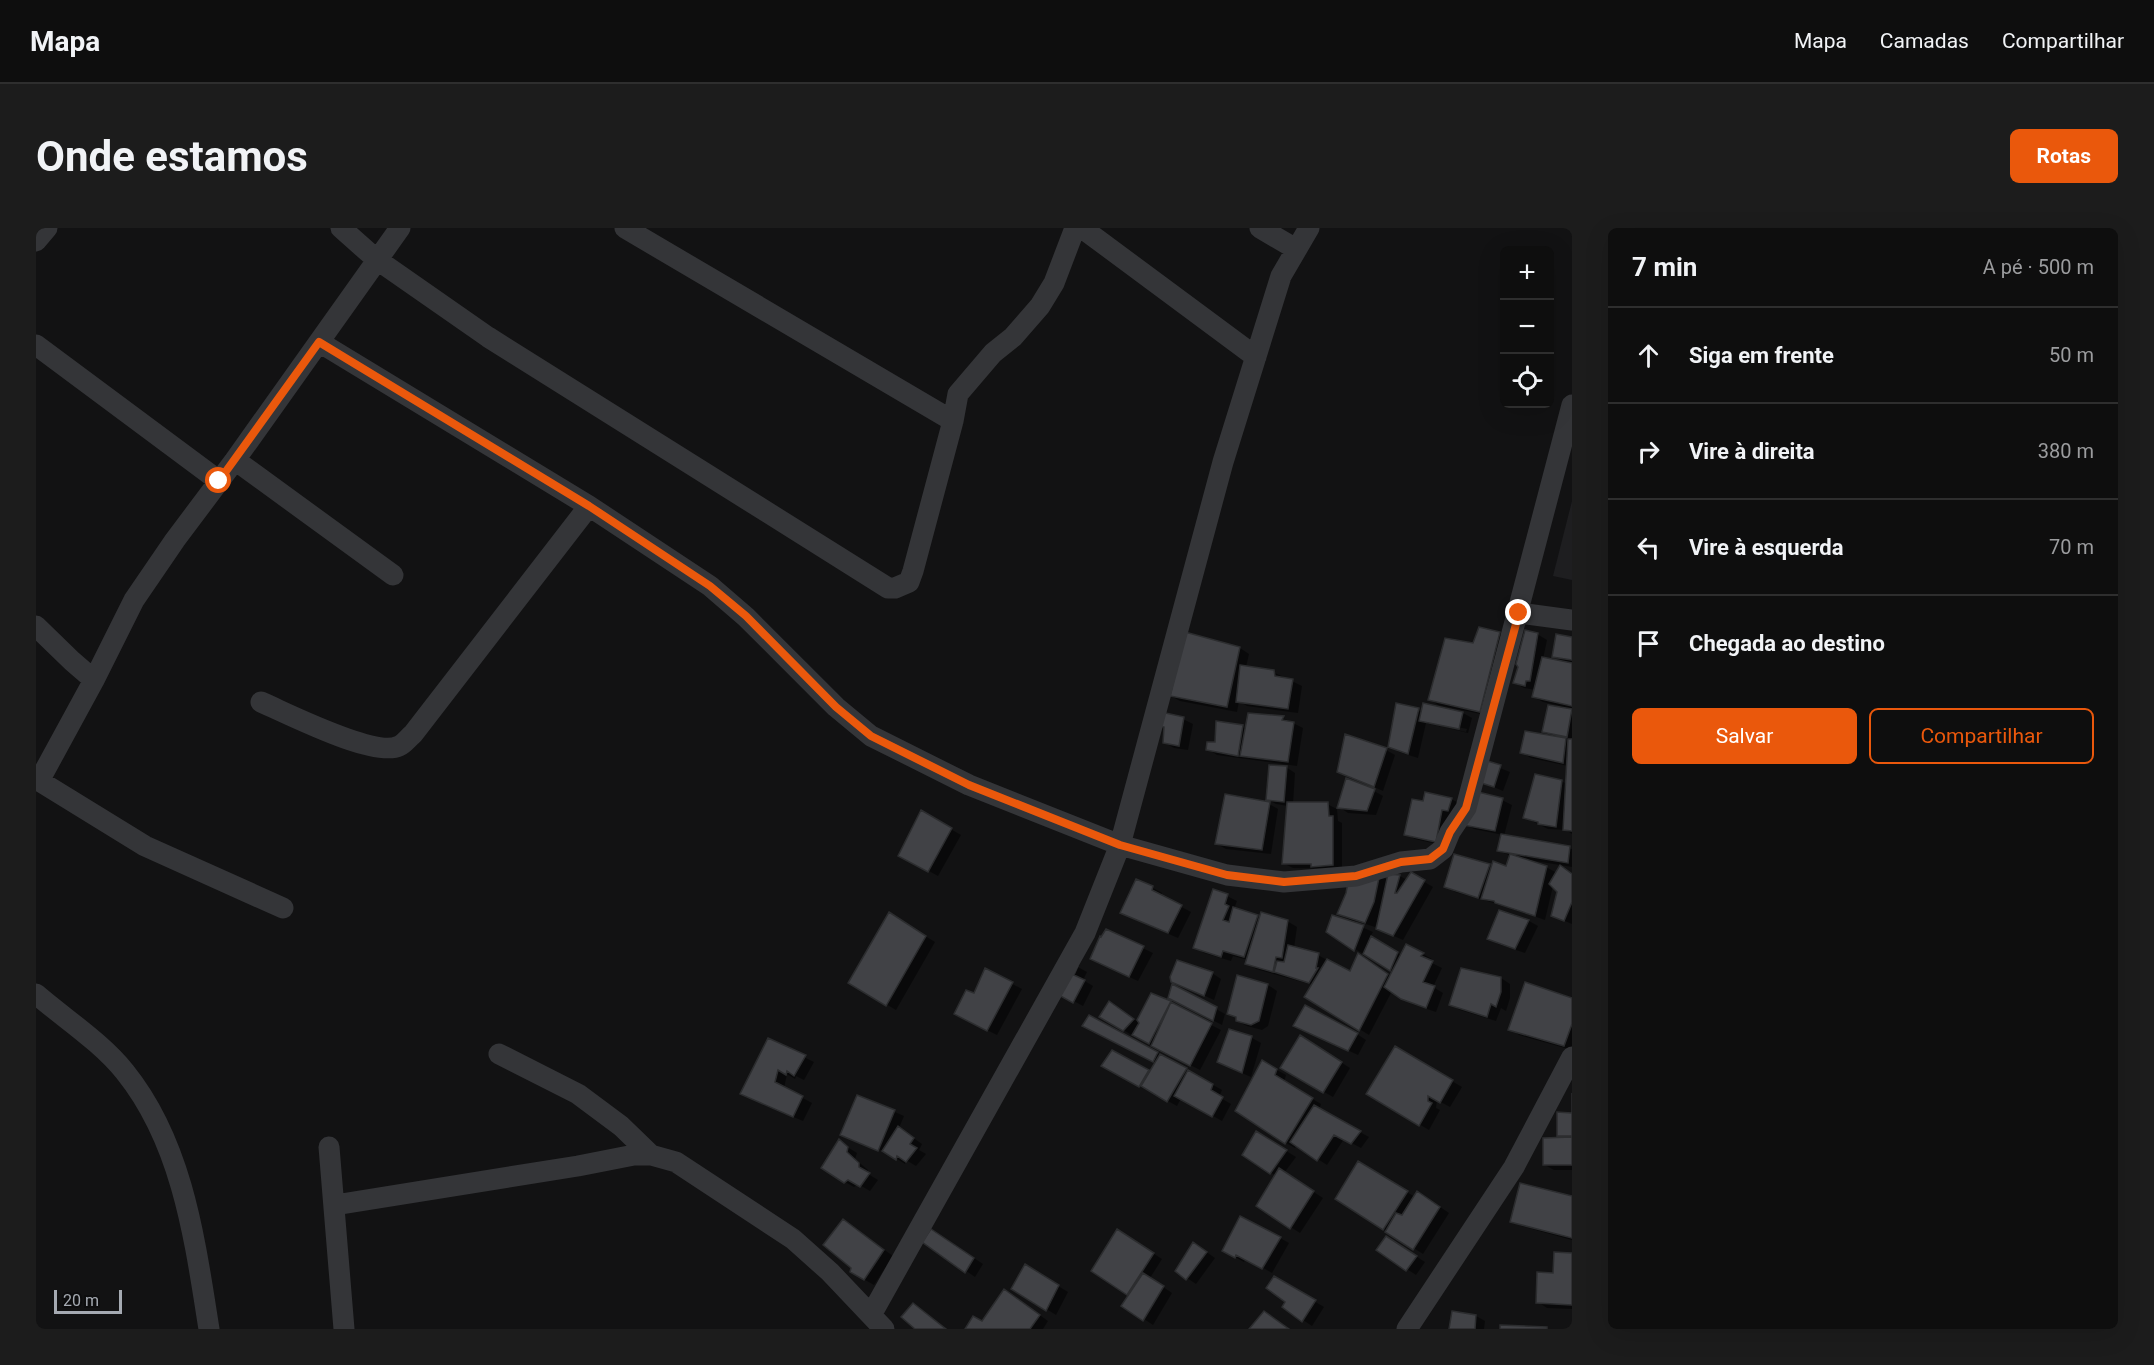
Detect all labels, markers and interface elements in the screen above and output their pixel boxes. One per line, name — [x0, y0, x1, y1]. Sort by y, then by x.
text: Mapa — [30, 25, 100, 58]
text: Mapa — [1794, 29, 1847, 53]
text: Camadas — [1880, 29, 1969, 53]
text: Compartilhar — [2002, 29, 2124, 53]
button: Rotas — [2010, 129, 2118, 183]
text: Onde estamos — [36, 132, 308, 181]
map controls — [1500, 246, 1554, 408]
button: + — [1500, 246, 1554, 300]
text: 7 min — [1632, 252, 1697, 282]
text: A pé · 500 m — [1983, 255, 2094, 279]
button: − — [1500, 300, 1554, 354]
icon: ahead — [1632, 339, 1665, 372]
text: Siga em frente — [1689, 343, 1834, 368]
text: 50 m — [2049, 343, 2094, 367]
button: locate — [1500, 354, 1554, 408]
icon: right — [1632, 435, 1665, 468]
text: Vire à direita — [1689, 439, 1815, 464]
text: 380 m — [2038, 439, 2094, 463]
route start — [205, 467, 231, 493]
icon: left — [1632, 531, 1665, 564]
text: Vire à esquerda — [1689, 535, 1843, 560]
text: 70 m — [2049, 535, 2094, 559]
route end — [1505, 599, 1531, 625]
icon: arrive — [1632, 627, 1665, 660]
text: Chegada ao destino — [1689, 631, 1885, 656]
button: Salvar — [1632, 708, 1857, 764]
button: Compartilhar — [1869, 708, 2094, 764]
scale bar — [54, 1287, 122, 1314]
text: 20 m — [63, 1291, 99, 1310]

